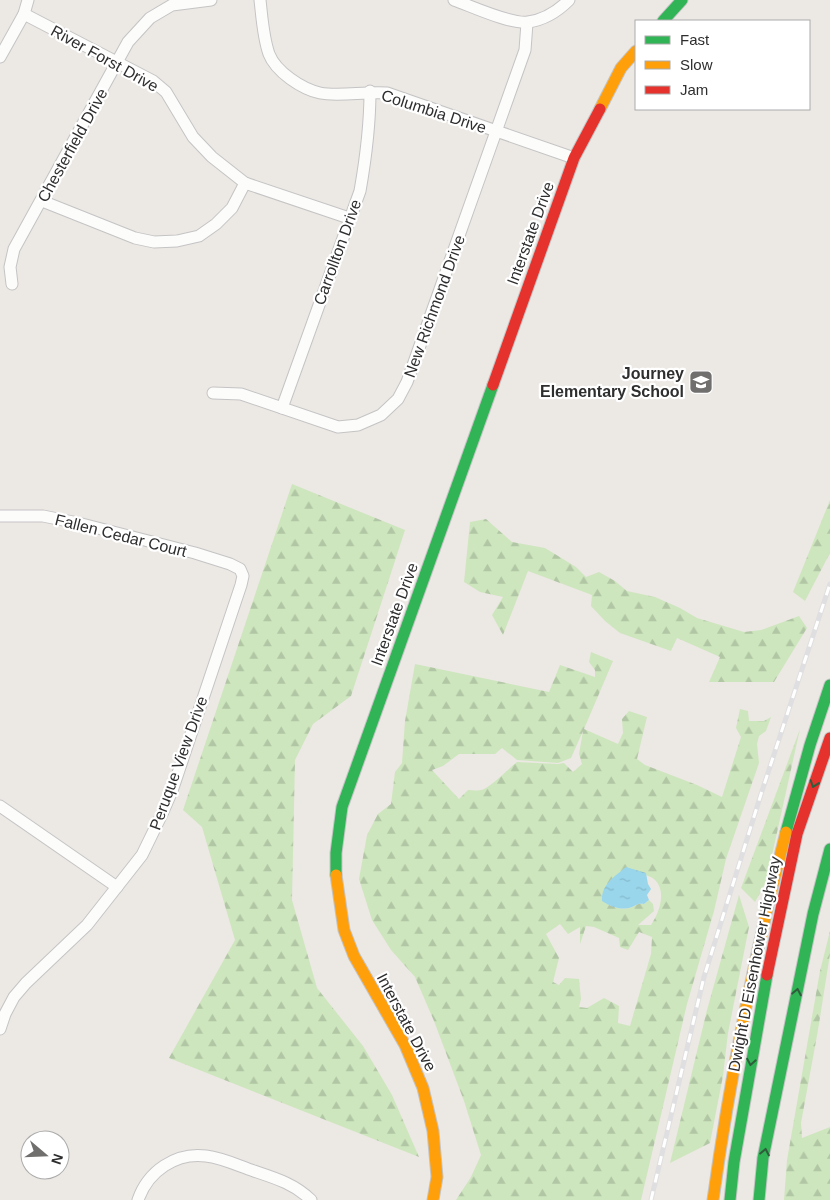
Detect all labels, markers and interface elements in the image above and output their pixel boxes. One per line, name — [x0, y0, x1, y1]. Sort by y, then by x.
legend — [635, 20, 810, 110]
street label: River Forst Drive — [48, 22, 161, 95]
text: Fast — [680, 31, 710, 48]
text: Slow — [680, 56, 713, 73]
text: Jam — [680, 81, 708, 98]
street label: Chesterfield Drive — [34, 85, 111, 205]
street label: Columbia Drive — [379, 86, 489, 136]
street label: Interstate Drive — [504, 179, 557, 287]
street label: Carrollton Drive — [310, 197, 364, 307]
street label: New Richmond Drive — [401, 233, 468, 380]
place label: Journey Elementary School — [540, 365, 684, 400]
school or university icon: Journey Elementary School — [688, 369, 714, 395]
street label: Fallen Cedar Court — [53, 511, 189, 560]
street label: Interstate Drive — [368, 560, 421, 668]
street label: Peruque View Drive — [146, 694, 211, 832]
one-way arrow — [810, 780, 820, 788]
street label: Dwight D Eisenhower Highway — [725, 855, 784, 1073]
street label: Interstate Drive — [374, 970, 440, 1074]
one-way arrow — [791, 988, 802, 997]
one-way arrow — [746, 1057, 756, 1066]
north arrow — [20, 1130, 70, 1180]
one-way arrow — [759, 1147, 769, 1156]
text: N — [48, 1152, 67, 1167]

